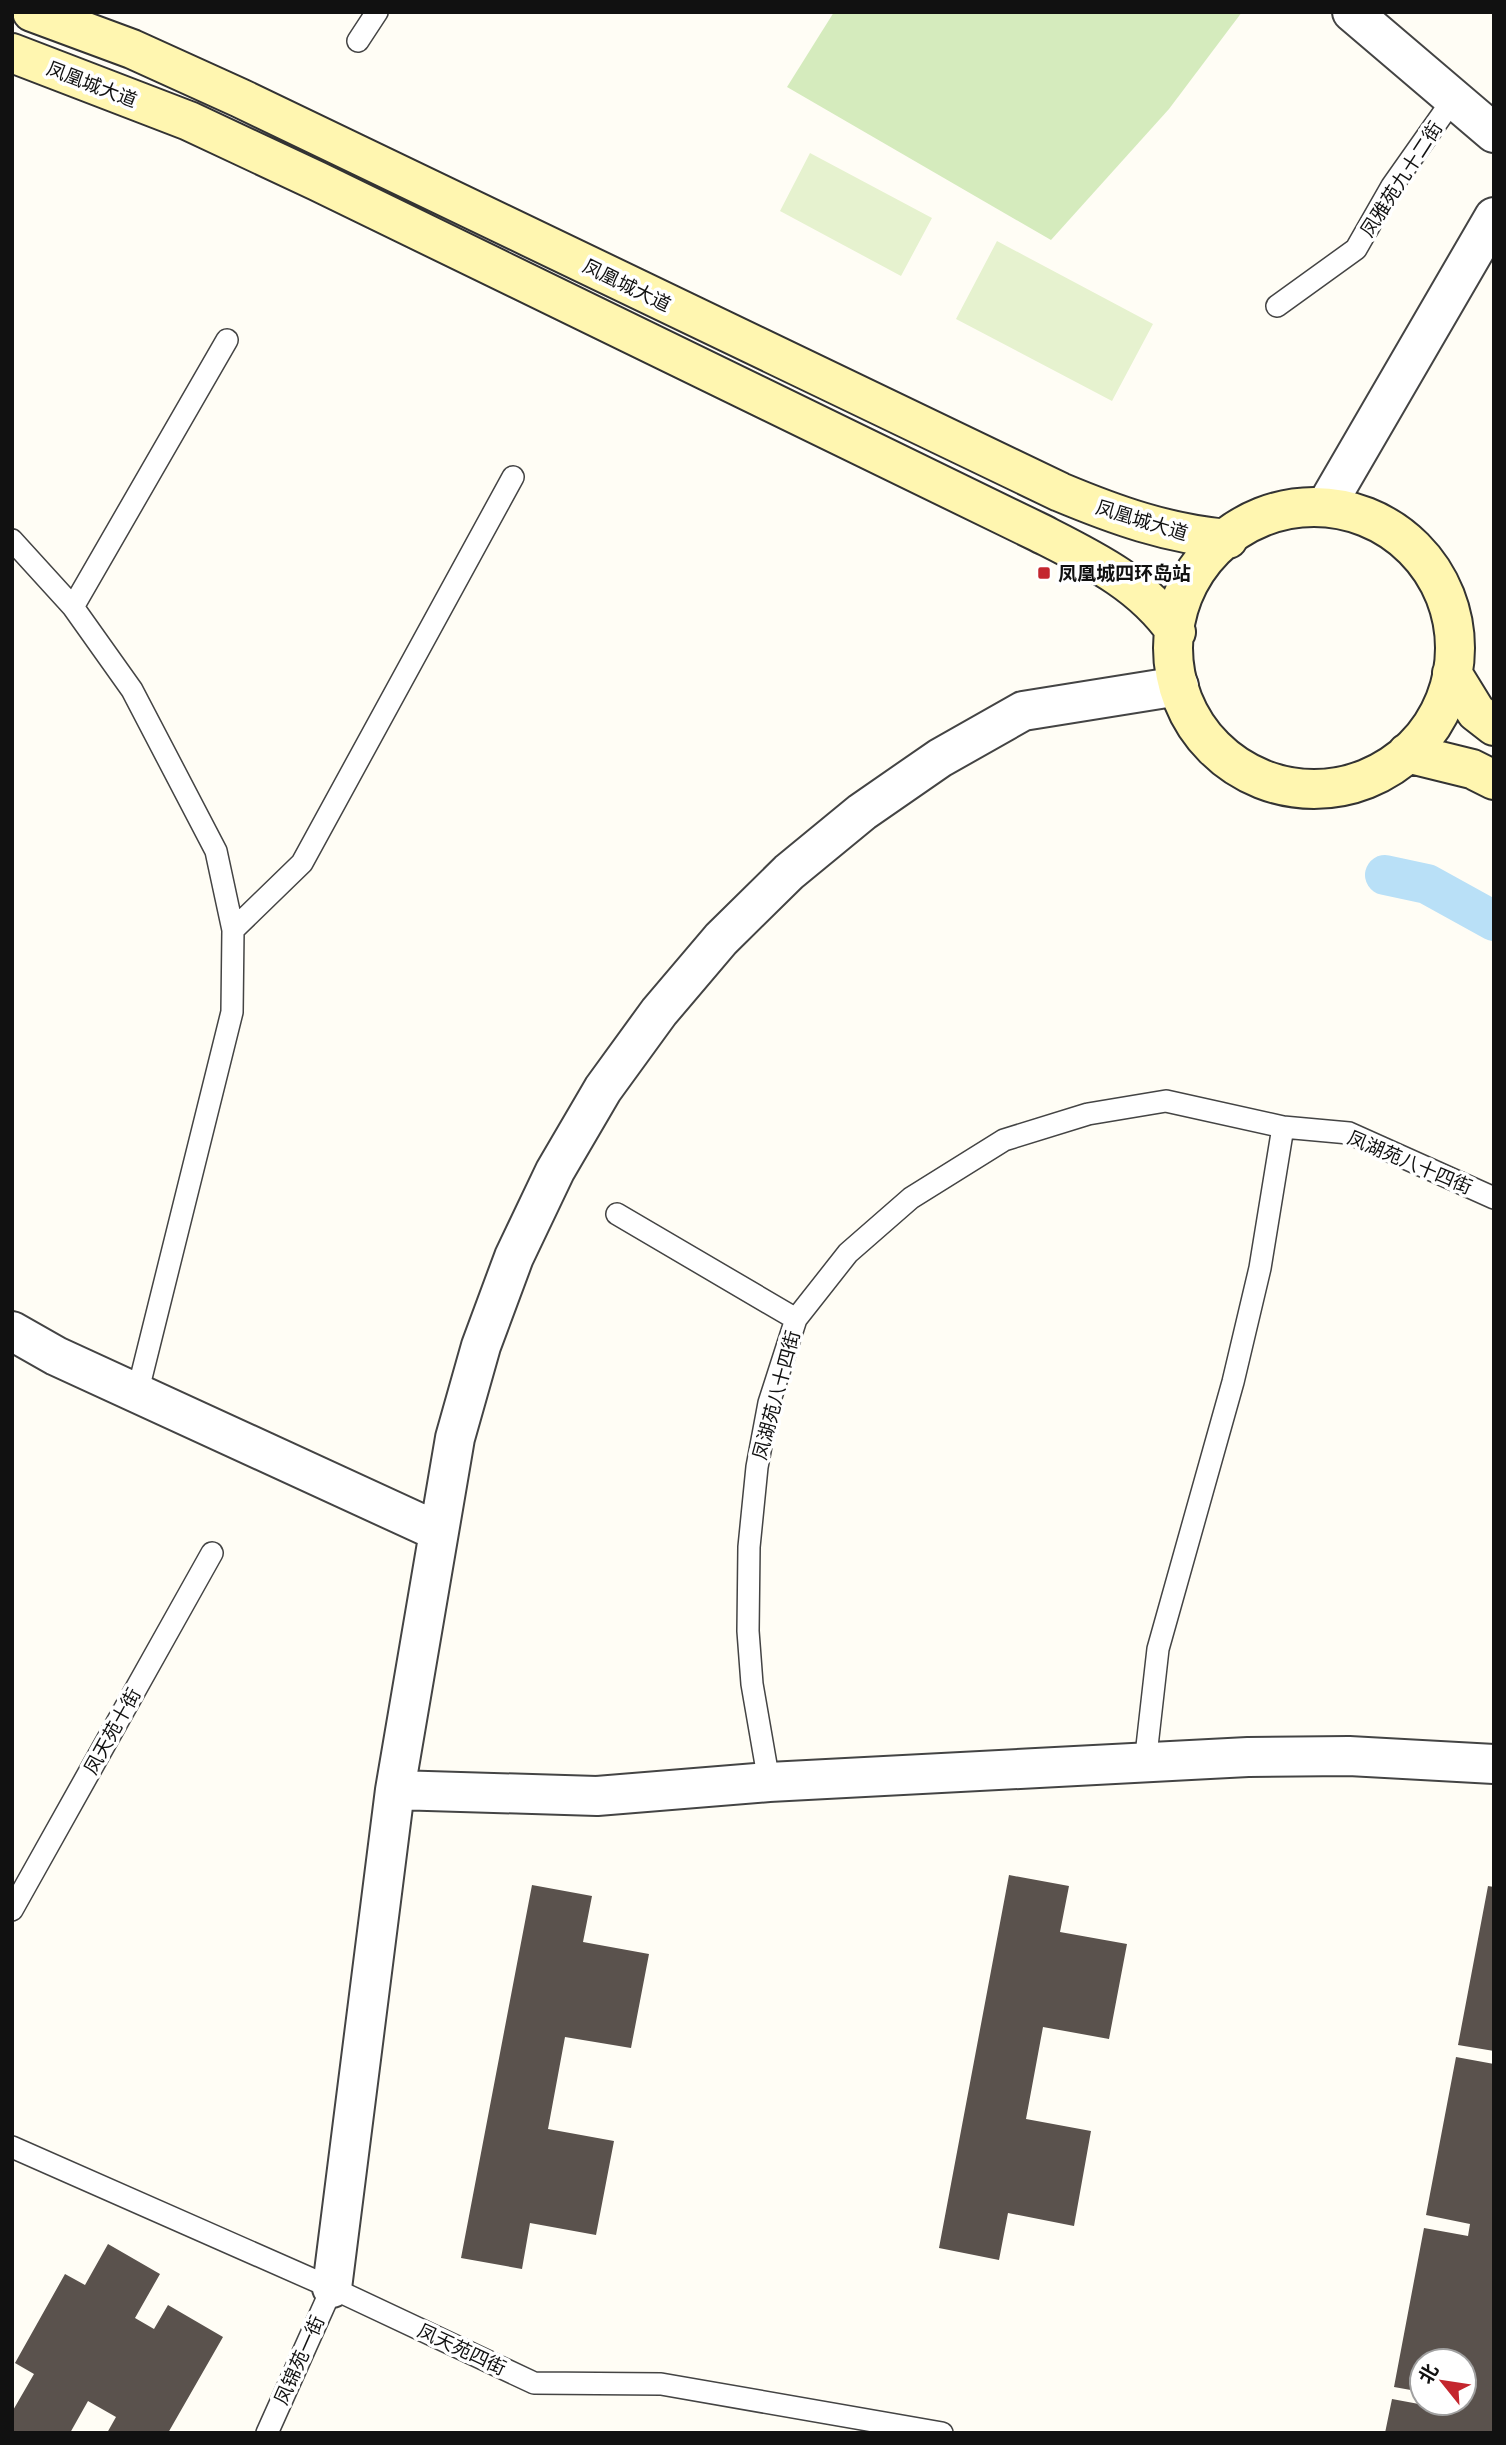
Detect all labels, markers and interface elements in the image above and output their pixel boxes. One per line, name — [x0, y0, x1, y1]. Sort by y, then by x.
street label: 凤凰城大道 — [43, 55, 141, 113]
street label: 凤雅苑九十二街 — [1354, 116, 1448, 242]
street label: 凤凰城大道 — [579, 252, 675, 318]
street label: 凤凰城大道 — [1093, 494, 1191, 546]
place label: 凤凰城四环岛站 — [1058, 560, 1191, 586]
marker: 凤凰城四环岛站 — [1036, 565, 1052, 581]
street label: 凤湖苑八十四街 — [1344, 1124, 1476, 1200]
street label: 凤湖苑八十四街 — [746, 1327, 806, 1463]
street label: 凤天苑十街 — [78, 1683, 146, 1779]
street label: 凤锦苑一街 — [268, 2311, 330, 2409]
street label: 凤天苑四街 — [413, 2317, 511, 2381]
north arrow — [1408, 2347, 1478, 2417]
text: 北 — [1412, 2359, 1444, 2388]

